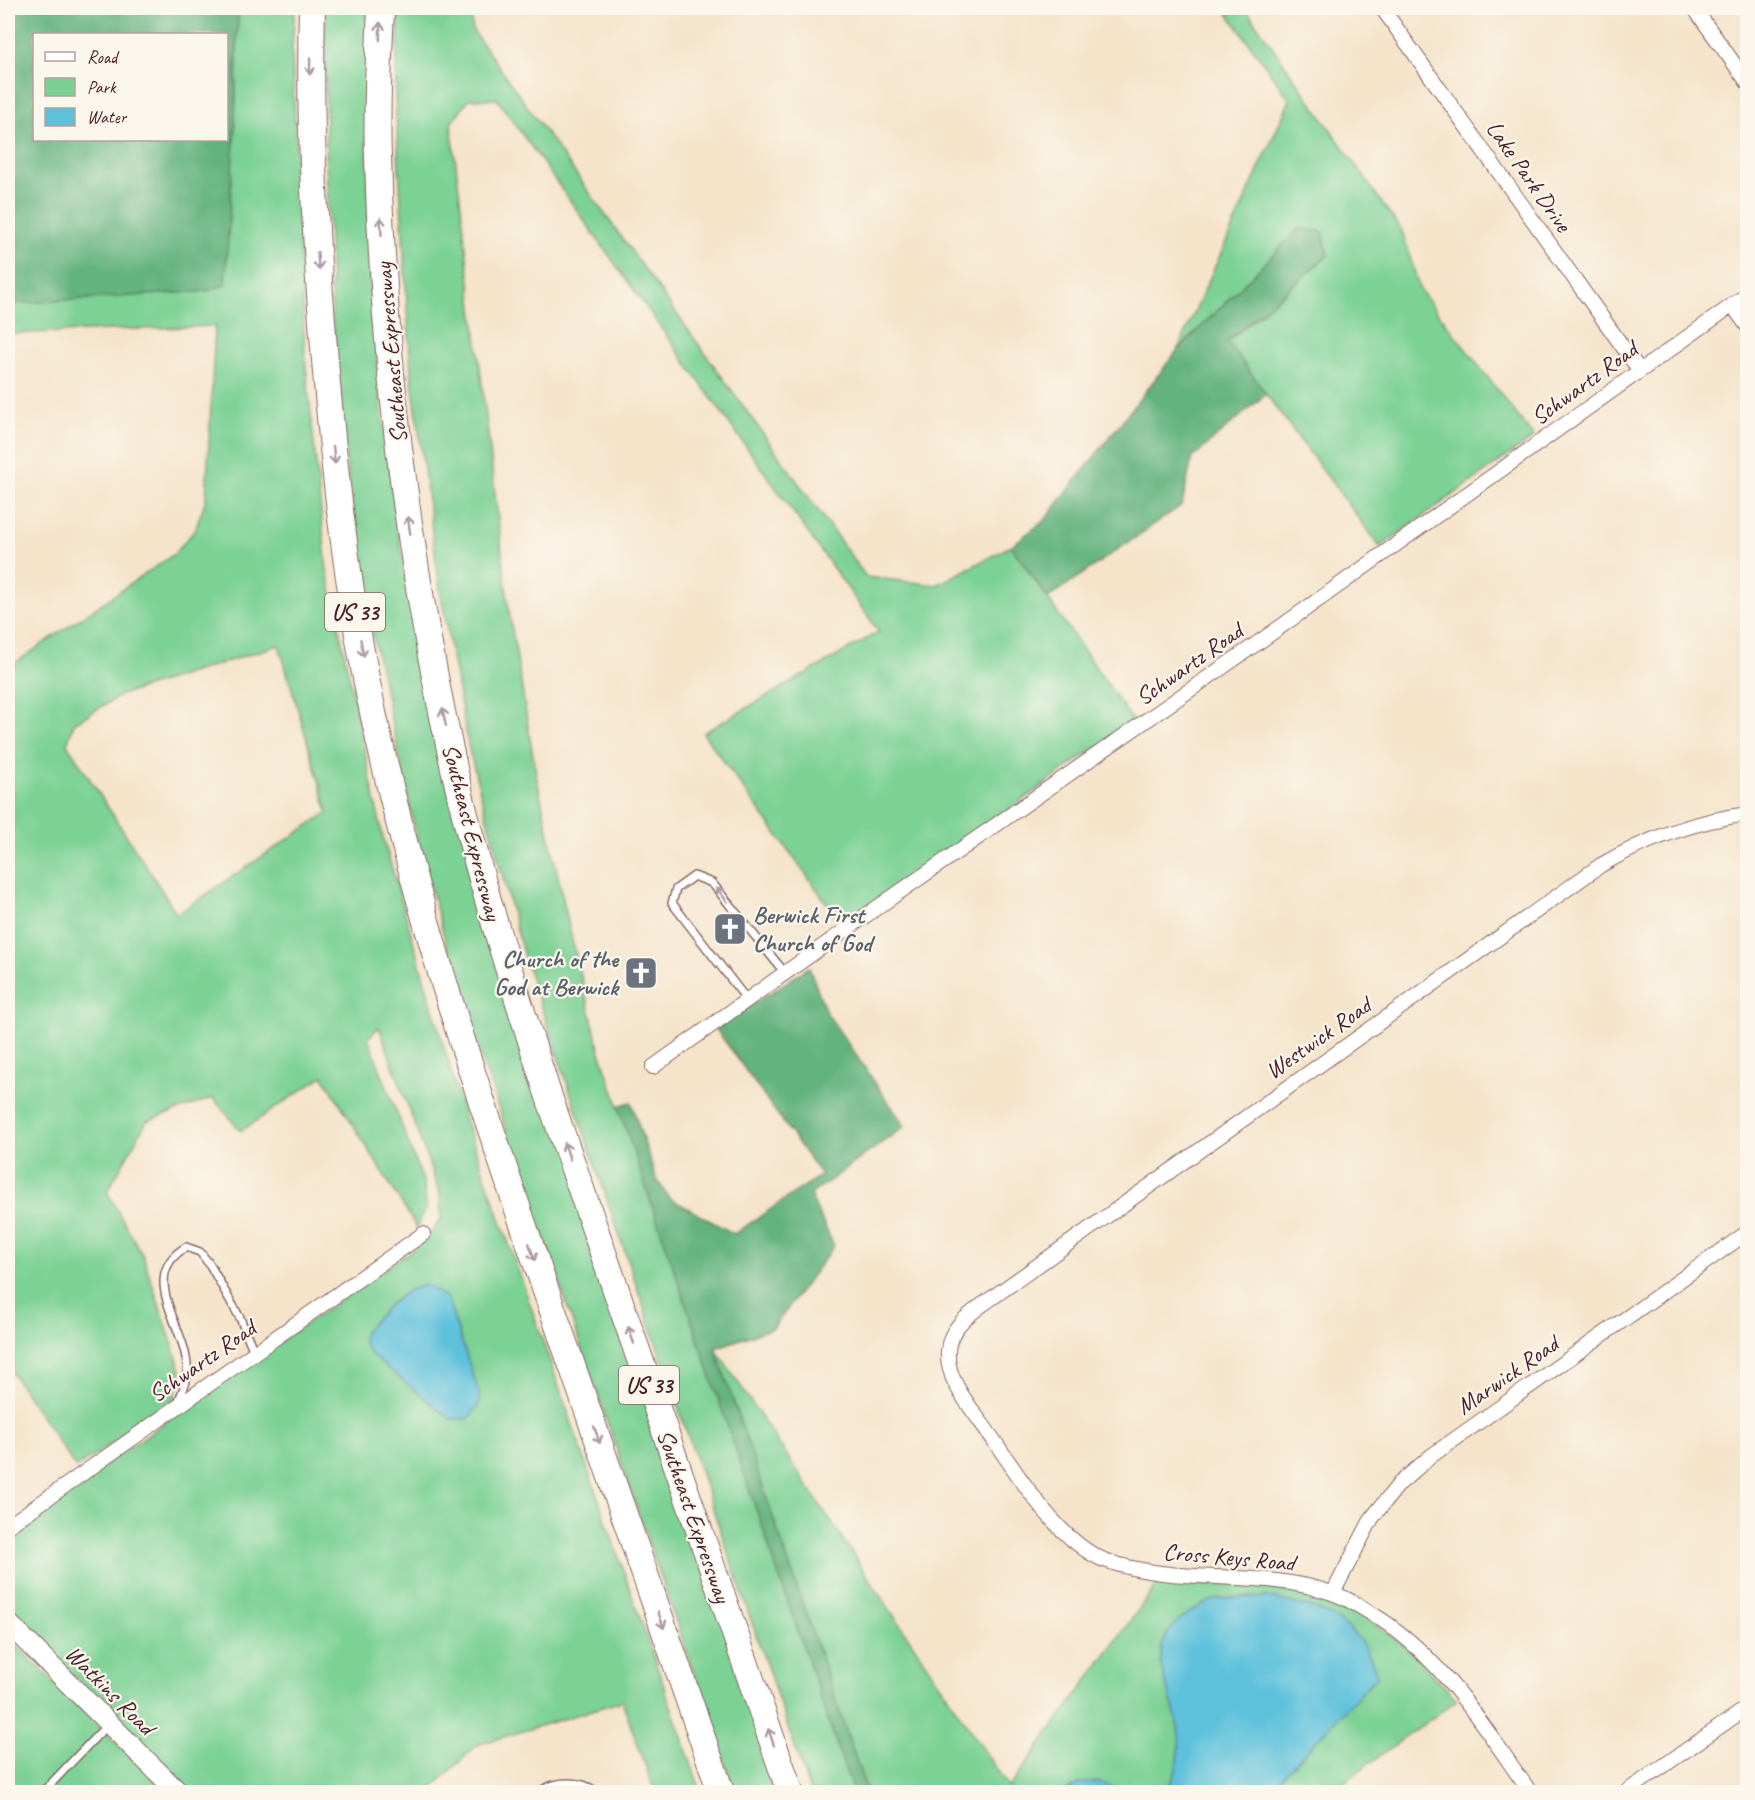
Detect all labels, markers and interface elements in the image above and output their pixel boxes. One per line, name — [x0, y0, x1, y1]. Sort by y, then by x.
one-way arrow — [374, 22, 386, 42]
legend — [33, 33, 228, 141]
text: Road — [87, 46, 120, 68]
one-way arrow — [305, 55, 316, 75]
text: Park — [87, 76, 117, 98]
text: Water — [87, 106, 128, 128]
street label: Lake Park Drive — [1480, 115, 1580, 239]
one-way arrow — [375, 217, 386, 237]
one-way arrow — [312, 250, 323, 270]
street label: Southeast Expressway — [368, 260, 414, 444]
street label: Schwartz Road — [1525, 332, 1646, 432]
one-way arrow — [329, 445, 340, 465]
one-way arrow — [404, 515, 415, 535]
road number: US 33 — [325, 593, 385, 631]
street label: Schwartz Road — [1130, 614, 1251, 712]
one-way arrow — [356, 638, 367, 657]
one-way arrow — [437, 707, 449, 726]
street label: Southeast Expressway — [436, 741, 509, 925]
one-way arrow — [715, 887, 728, 903]
place label: Berwick First Church of God — [753, 900, 876, 958]
church icon: Berwick First Church of God — [712, 911, 748, 947]
place label: Church of the God at Berwick — [494, 944, 620, 1002]
church icon: Church of the God at Berwick — [623, 955, 659, 991]
street label: Westwick Road — [1259, 989, 1380, 1085]
one-way arrow — [561, 1142, 572, 1160]
one-way arrow — [528, 1242, 539, 1260]
street label: Schwartz Road — [143, 1311, 264, 1409]
one-way arrow — [625, 1326, 636, 1345]
street label: Marwick Road — [1450, 1327, 1567, 1421]
road number: US 33 — [619, 1366, 679, 1404]
one-way arrow — [592, 1426, 603, 1444]
street label: Southeast Expressway — [650, 1426, 738, 1608]
street label: Cross Keys Road — [1162, 1536, 1300, 1578]
one-way arrow — [656, 1610, 667, 1629]
street label: Watkins Road — [59, 1639, 164, 1744]
one-way arrow — [764, 1728, 775, 1747]

